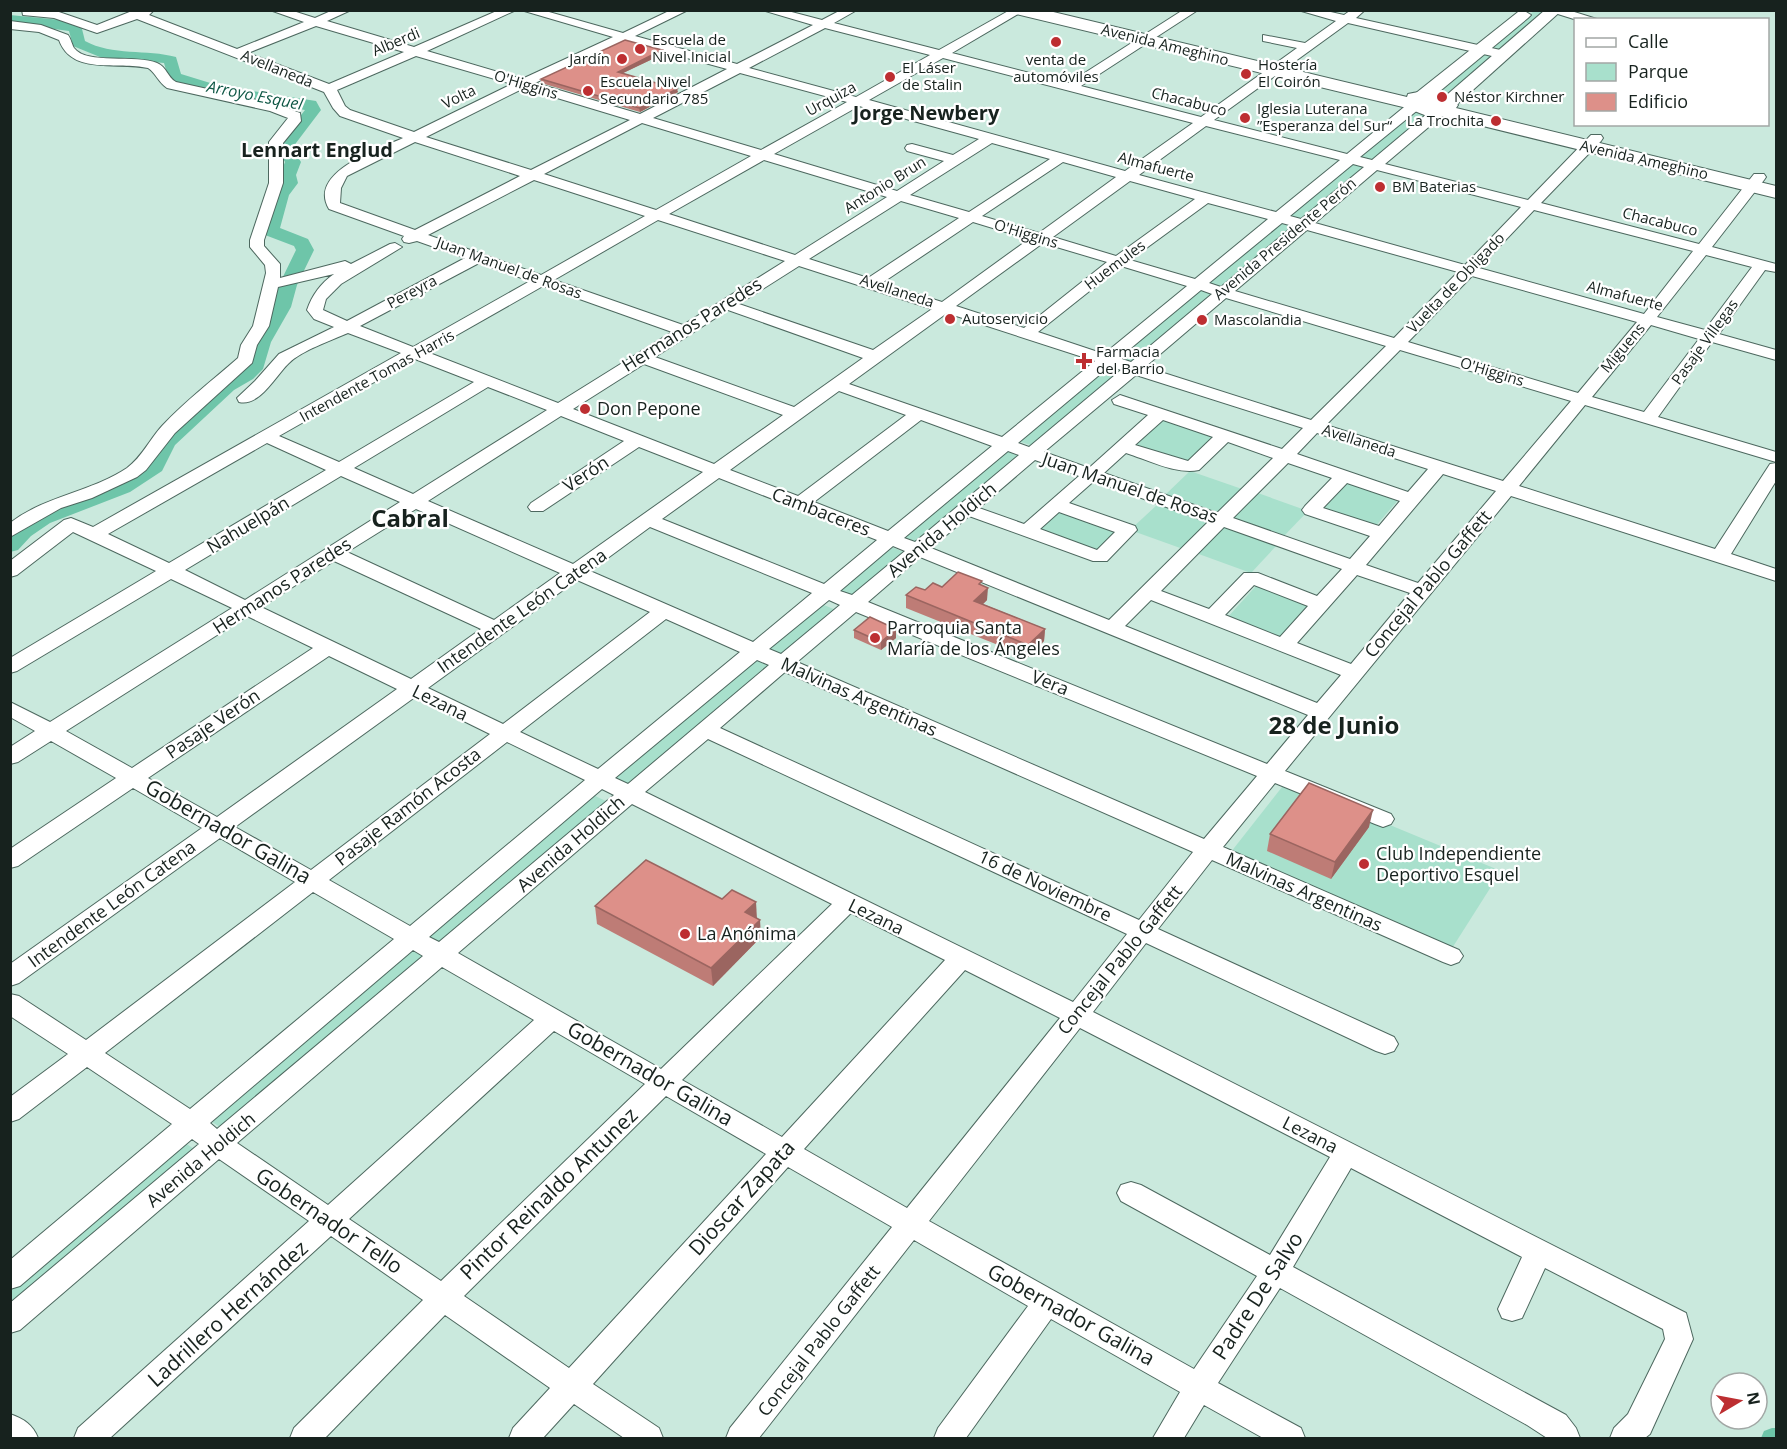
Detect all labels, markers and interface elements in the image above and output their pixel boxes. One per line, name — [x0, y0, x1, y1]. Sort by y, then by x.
street label: Avenida Ameghino — [1099, 18, 1231, 70]
legend — [1574, 18, 1769, 126]
street label: Alberdi — [369, 22, 423, 60]
place label: Escuela de Nivel Inicial — [652, 29, 731, 66]
text: Calle — [1628, 29, 1669, 53]
marker: venta de automóviles — [1049, 35, 1063, 49]
marker: Escuela de Nivel Inicial — [633, 42, 647, 56]
street label: Avellaneda — [238, 44, 317, 92]
place label: Jardín — [567, 48, 610, 68]
place label: venta de automóviles — [1013, 49, 1099, 86]
marker: Jardín — [615, 52, 629, 66]
place label: Hostería El Coirón — [1258, 54, 1321, 91]
place label: El Láser de Stalin — [902, 57, 962, 94]
text: Parque — [1628, 59, 1688, 83]
street label: O'Higgins — [492, 65, 561, 103]
marker: Hostería El Coirón — [1239, 67, 1253, 81]
marker: El Láser de Stalin — [883, 70, 897, 84]
place label: Escuela Nivel Secundario 785 — [600, 71, 708, 108]
water label: Arroyo Esquel — [204, 75, 306, 115]
street label: Urquiza — [802, 76, 859, 120]
street label: Volta — [438, 79, 479, 113]
street label: Chacabuco — [1149, 82, 1229, 120]
marker: Escuela Nivel Secundario 785 — [581, 84, 595, 98]
place label: Néstor Kirchner — [1454, 86, 1565, 106]
text: Edificio — [1628, 89, 1688, 113]
marker: Néstor Kirchner — [1435, 90, 1449, 104]
place label: Iglesia Luterana ”Esperanza del Sur“ — [1257, 98, 1393, 135]
district label: Jorge Newbery — [851, 99, 1000, 126]
place label: La Trochita — [1407, 110, 1484, 130]
marker: Iglesia Luterana ”Esperanza del Sur“ — [1238, 111, 1252, 125]
marker: La Trochita — [1489, 114, 1503, 128]
street label: Avenida Ameghino — [1578, 135, 1710, 183]
district label: Lennart Englud — [241, 136, 393, 163]
street label: Almafuerte — [1116, 146, 1197, 186]
street label: Antonio Brun — [840, 151, 929, 217]
street label: Avenida Presidente Perón — [1209, 173, 1360, 304]
place label: BM Baterias — [1392, 176, 1476, 196]
marker: BM Baterias — [1373, 180, 1387, 194]
street label: Chacabuco — [1620, 202, 1700, 240]
street label: O'Higgins — [992, 214, 1061, 252]
street label: Vuelta de Obligado — [1402, 228, 1509, 337]
street label: Juan Manuel de Rosas — [432, 231, 585, 303]
street label: Huemules — [1080, 235, 1149, 294]
street label: Avellaneda — [858, 269, 937, 311]
street label: Pereyra — [383, 270, 440, 313]
street label: Hermanos Paredes — [617, 271, 766, 377]
street label: Almafuerte — [1585, 275, 1666, 315]
street label: Pasaje Villegas — [1666, 295, 1742, 388]
place label: Autoservicio — [962, 308, 1048, 328]
place label: Mascolandia — [1214, 309, 1302, 329]
marker: Autoservicio — [943, 312, 957, 326]
marker: Mascolandia — [1195, 313, 1209, 327]
street label: Miguens — [1595, 318, 1649, 377]
street label: Intendente Tomas Harris — [296, 324, 457, 426]
place label: Farmacia del Barrio — [1096, 341, 1164, 378]
street label: O'Higgins — [1458, 352, 1527, 390]
marker: Farmacia del Barrio — [1077, 354, 1091, 368]
place label: Don Pepone — [597, 396, 701, 420]
marker: Don Pepone — [578, 402, 592, 416]
street label: Avellaneda — [1320, 419, 1399, 461]
street label: Juan Manuel de Rosas — [1038, 445, 1221, 528]
street label: Verón — [558, 449, 613, 497]
street label: Avenida Holdich — [882, 476, 1001, 582]
street label: Cambaceres — [769, 481, 874, 541]
street label: Nahuelpán — [202, 490, 293, 558]
district label: Cabral — [371, 501, 449, 534]
street label: Concejal Pablo Gaffett — [1358, 505, 1496, 662]
street label: Hermanos Paredes — [208, 531, 355, 639]
street label: Intendente León Catena — [432, 542, 611, 678]
place label: Parroquia Santa María de los Ángeles — [887, 615, 1060, 660]
marker: Parroquia Santa María de los Ángeles — [868, 631, 882, 645]
street label: Malvinas Argentinas — [777, 651, 941, 741]
street label: Vera — [1028, 664, 1073, 700]
street label: Lezana — [409, 678, 472, 726]
street label: Pasaje Verón — [161, 683, 264, 764]
district label: 28 de Junio — [1269, 708, 1399, 741]
street label: Pasaje Ramón Acosta — [330, 742, 485, 871]
street label: Gobernador Galina — [140, 772, 317, 890]
street label: Avenida Holdich — [511, 790, 629, 897]
street label: Intendente León Catena — [23, 834, 200, 972]
place label: Club Independiente Deportivo Esquel — [1376, 841, 1541, 886]
street label: 16 de Noviembre — [975, 844, 1116, 926]
street label: Malvinas Argentinas — [1222, 846, 1386, 936]
marker: Club Independiente Deportivo Esquel — [1357, 857, 1371, 871]
street label: Concejal Pablo Gaffett — [1051, 880, 1187, 1039]
street label: Lezana — [845, 892, 908, 940]
place label: La Anónima — [697, 921, 797, 945]
marker: La Anónima — [678, 927, 692, 941]
street label: Gobernador Galina — [562, 1014, 739, 1132]
street label: Pintor Reinaldo Antunez — [453, 1101, 643, 1286]
street label: Avenida Holdich — [141, 1106, 260, 1212]
street label: Lezana — [1279, 1110, 1342, 1158]
street label: Dioscar Zapata — [682, 1134, 801, 1261]
street label: Gobernador Tello — [251, 1161, 409, 1280]
street label: Padre De Salvo — [1205, 1226, 1309, 1365]
street label: Ladrillero Hernández — [141, 1234, 313, 1393]
street label: Gobernador Galina — [983, 1256, 1160, 1372]
street label: Concejal Pablo Gaffett — [752, 1260, 885, 1421]
north arrow — [1709, 1371, 1769, 1431]
text: N — [1742, 1390, 1766, 1407]

